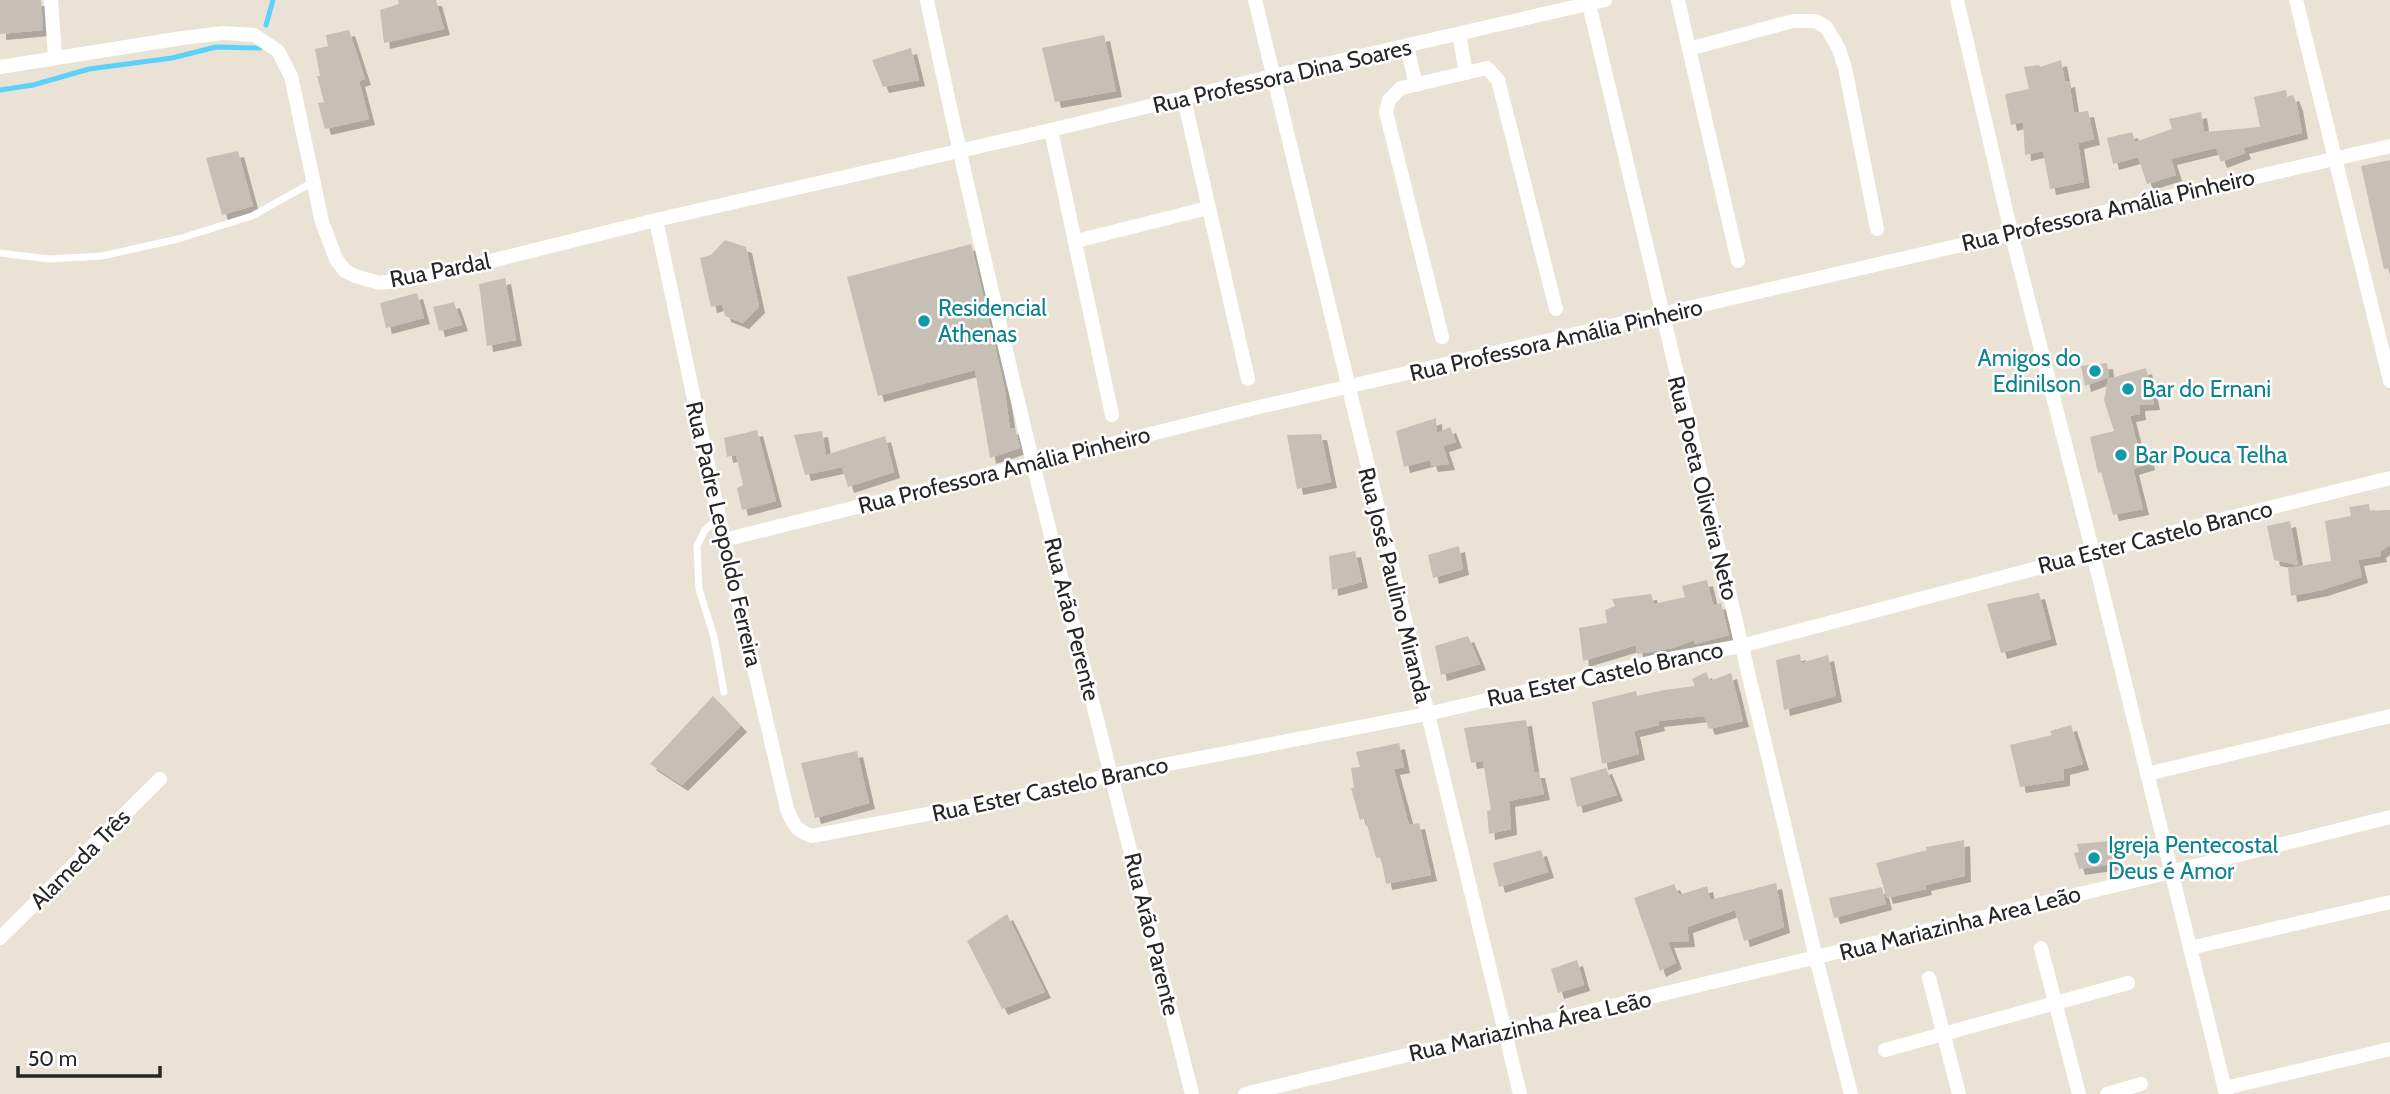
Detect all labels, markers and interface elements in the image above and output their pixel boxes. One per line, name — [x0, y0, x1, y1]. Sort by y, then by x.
street label: Rua Professora Dina Soares — [1150, 33, 1414, 119]
street label: Rua Professora Amália Pinheiro — [1959, 163, 2257, 257]
street label: Rua Pardal — [387, 246, 493, 293]
street label: Rua Professora Amália Pinheiro — [1407, 293, 1705, 387]
place label: Residencial Athenas — [938, 294, 1047, 348]
marker: Residencial Athenas — [916, 313, 932, 329]
place label: Amigos do Edinilson — [1978, 344, 2081, 398]
marker: Amigos do Edinilson — [2087, 363, 2103, 379]
street label: Rua Poeta Oliveira Neto — [1662, 373, 1744, 603]
place label: Bar do Ernani — [2142, 375, 2271, 403]
marker: Bar do Ernani — [2120, 381, 2136, 397]
street label: Rua Padre Leopoldo Ferreira — [680, 399, 768, 669]
street label: Rua Professora Amália Pinheiro — [855, 420, 1153, 520]
place label: Bar Pouca Telha — [2135, 441, 2288, 469]
marker: Bar Pouca Telha — [2113, 447, 2129, 463]
street label: Rua José Paulino Miranda — [1352, 464, 1438, 706]
street label: Rua Ester Castelo Branco — [2035, 494, 2275, 580]
street label: Rua Arão Perente — [1038, 534, 1106, 704]
street label: Rua Ester Castelo Branco — [1484, 635, 1726, 713]
street label: Rua Ester Castelo Branco — [929, 750, 1171, 828]
street label: Alameda Três — [24, 803, 136, 915]
place label: Igreja Pentecostal Deus é Amor — [2108, 831, 2279, 885]
street label: Rua Arão Parente — [1118, 850, 1186, 1018]
marker: Igreja Pentecostal Deus é Amor — [2086, 850, 2102, 866]
street label: Rua Mariazinha Area Leão — [1836, 879, 2084, 967]
street label: Rua Mariazinha Área Leão — [1406, 984, 1654, 1068]
scale bar — [18, 1034, 159, 1078]
text: 50 m — [28, 1046, 77, 1071]

